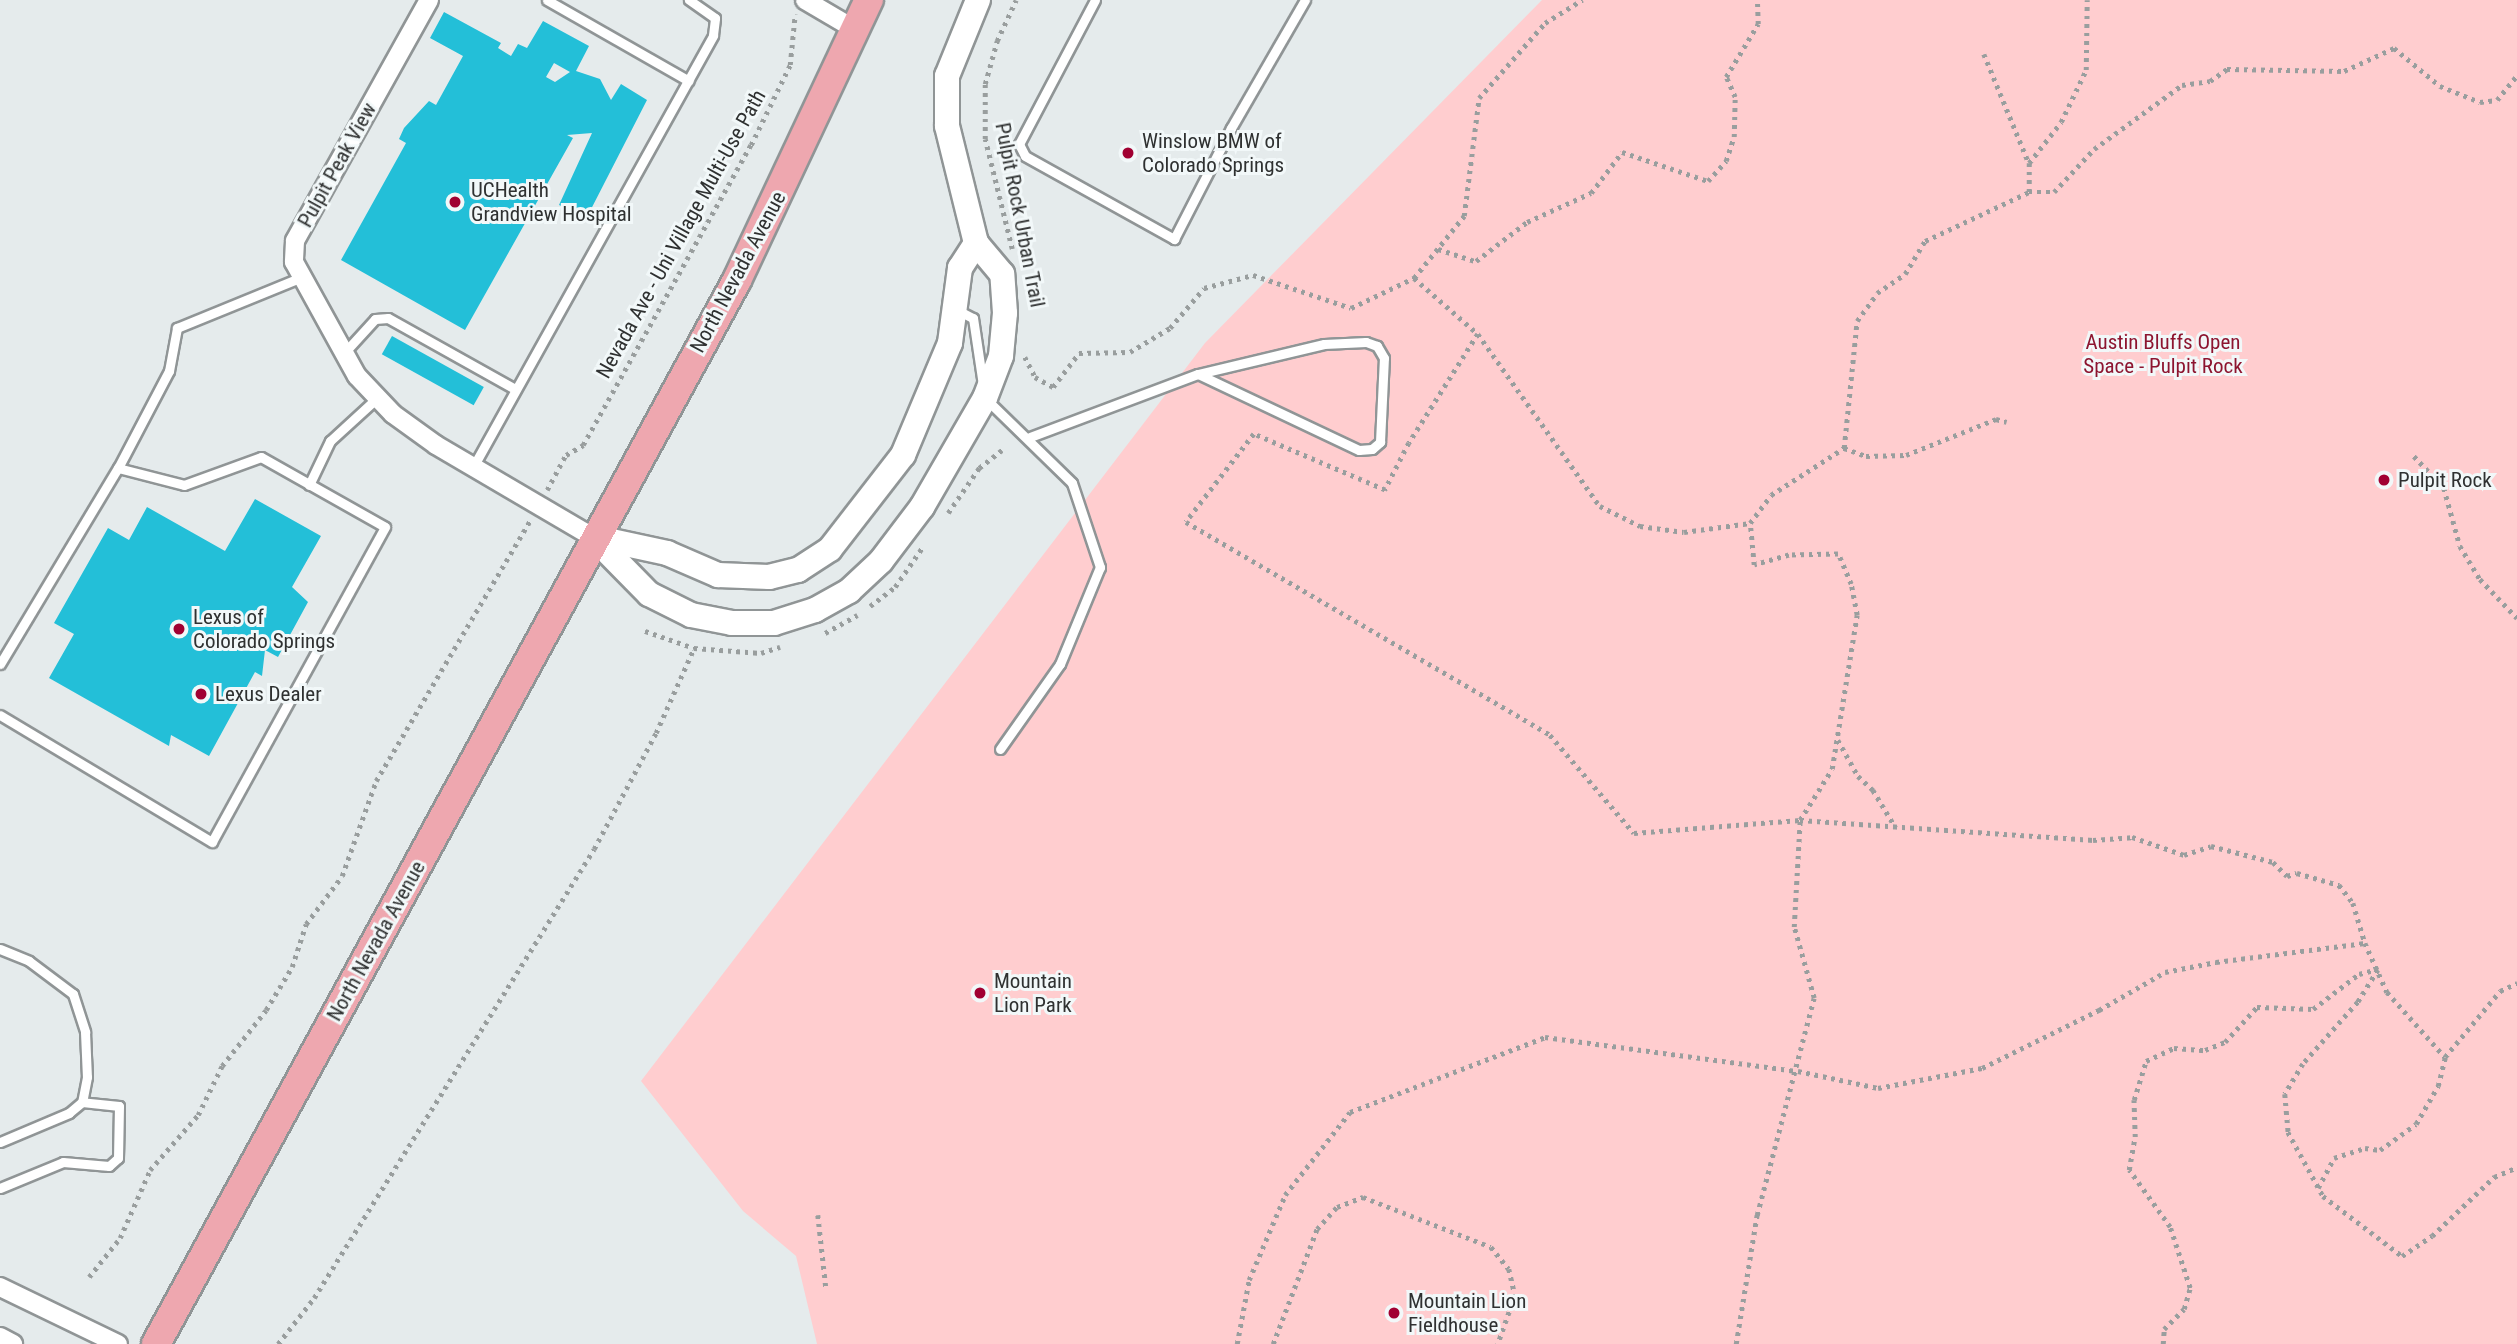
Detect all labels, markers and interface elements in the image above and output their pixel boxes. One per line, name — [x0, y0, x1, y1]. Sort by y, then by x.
street label: Nevada Ave - Uni Village Multi-Use Path — [591, 85, 771, 383]
street label: Pulpit Peak View — [292, 98, 382, 232]
street label: Pulpit Rock Urban Trail — [990, 120, 1050, 310]
place label: Winslow BMW of Colorado Springs — [1142, 128, 1284, 178]
marker: Winslow BMW of Colorado Springs — [1120, 145, 1136, 161]
place label: UCHealth Grandview Hospital — [471, 177, 632, 227]
street label: North Nevada Avenue — [685, 187, 791, 357]
marker: UCHealth Grandview Hospital — [445, 192, 465, 212]
park label: Austin Bluffs Open Space - Pulpit Rock — [2083, 329, 2243, 379]
place label: Pulpit Rock — [2398, 467, 2492, 493]
marker: Pulpit Rock — [2376, 472, 2392, 488]
place label: Lexus of Colorado Springs — [193, 604, 335, 654]
marker: Lexus of Colorado Springs — [171, 621, 187, 637]
place label: Lexus Dealer — [215, 681, 322, 707]
marker: Lexus Dealer — [193, 686, 209, 702]
street label: North Nevada Avenue — [322, 857, 430, 1025]
place label: Mountain Lion Park — [994, 968, 1072, 1018]
marker: Mountain Lion Park — [972, 985, 988, 1001]
place label: Mountain Lion Fieldhouse — [1408, 1288, 1526, 1338]
marker: Mountain Lion Fieldhouse — [1386, 1305, 1402, 1321]

